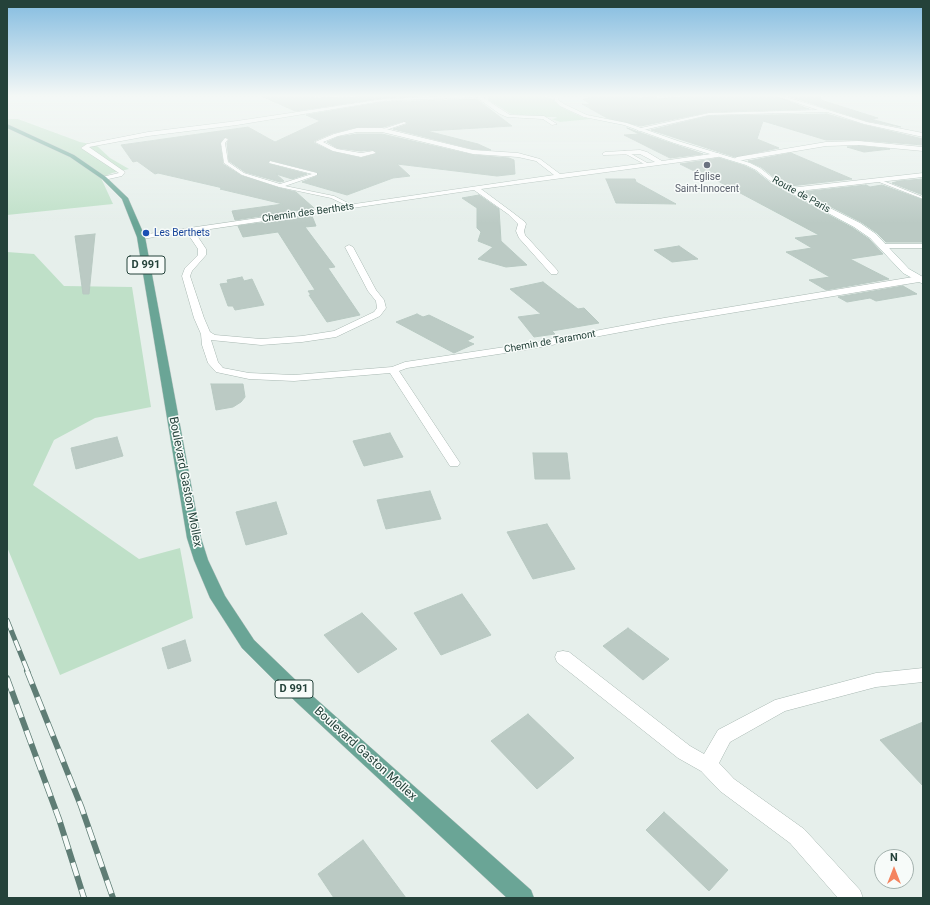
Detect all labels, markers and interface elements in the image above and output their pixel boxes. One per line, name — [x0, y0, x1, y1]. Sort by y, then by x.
marker: Église Saint-Innocent — [702, 160, 712, 170]
place label: Église Saint-Innocent — [675, 171, 739, 194]
street label: Route de Paris — [770, 174, 832, 216]
street label: Chemin des Berthets — [261, 201, 355, 225]
place label: Les Berthets — [154, 227, 210, 239]
marker: Les Berthets — [141, 228, 151, 238]
road number: D 991 — [127, 256, 165, 274]
street label: Chemin de Taramont — [503, 328, 597, 356]
street label: Boulevard Gaston Mollex — [165, 415, 205, 549]
road number: D 991 — [275, 680, 313, 698]
street label: Boulevard Gaston Mollex — [311, 704, 419, 804]
north arrow — [874, 849, 914, 889]
text: N — [890, 851, 898, 864]

